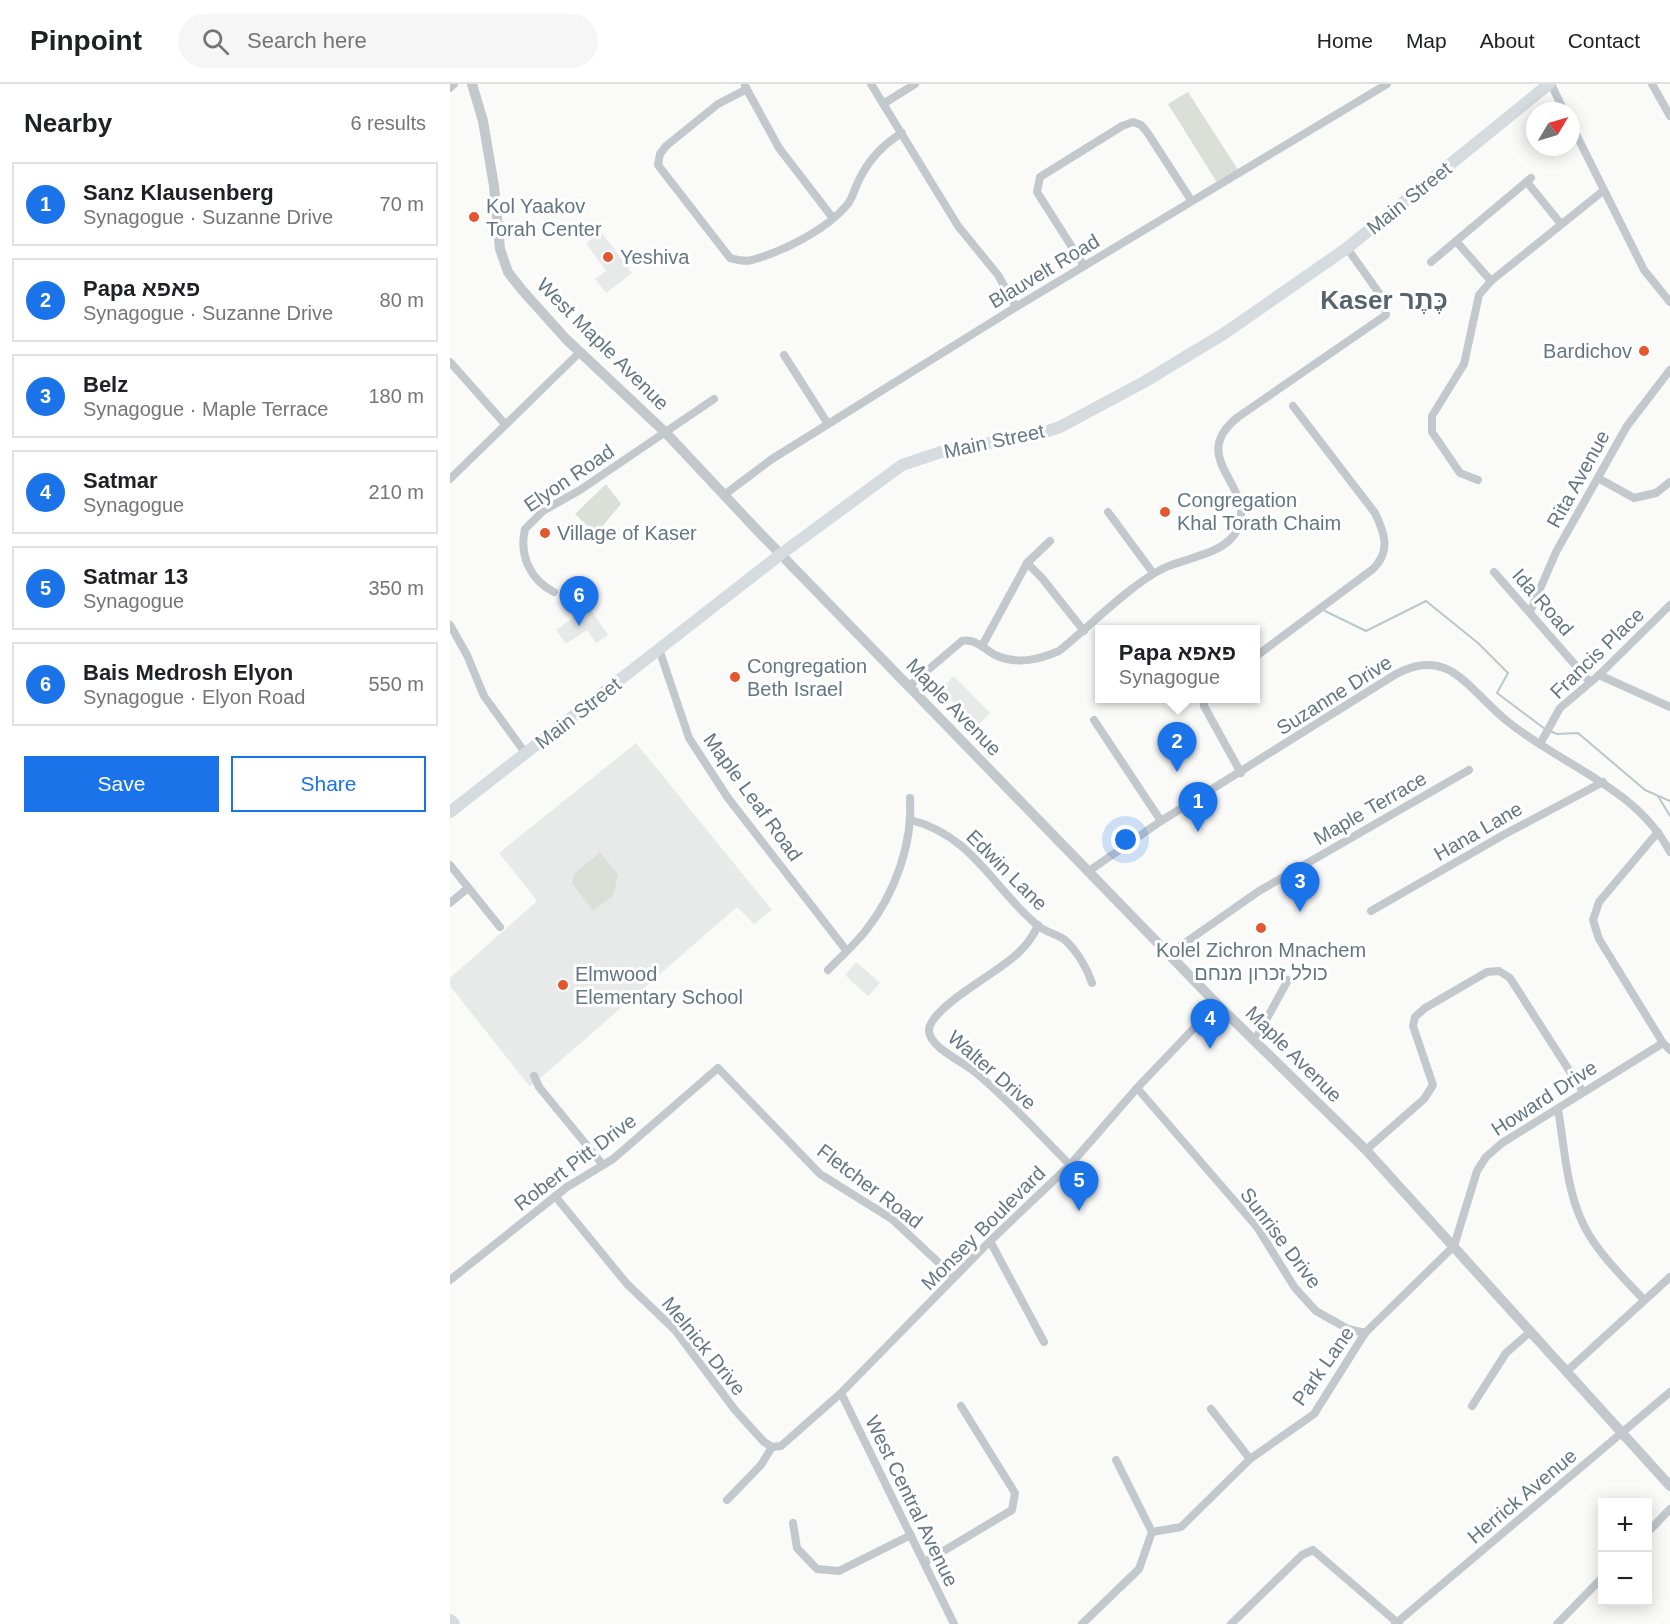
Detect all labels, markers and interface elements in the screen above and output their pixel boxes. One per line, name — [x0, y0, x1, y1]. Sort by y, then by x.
search box — [178, 14, 598, 68]
text: Pinpoint — [30, 25, 142, 56]
icon: search — [199, 25, 232, 58]
text: Search here — [247, 28, 367, 53]
text: Home — [1317, 29, 1373, 52]
text: Map — [1406, 29, 1447, 52]
text: About — [1480, 29, 1535, 52]
text: Contact — [1568, 29, 1640, 52]
north arrow — [1526, 102, 1580, 156]
text: Nearby — [24, 108, 112, 138]
text: 6 results — [350, 112, 426, 134]
street label: Main Street — [1362, 157, 1456, 239]
text: Sanz Klausenberg — [83, 180, 274, 205]
text: 1 — [40, 193, 51, 215]
text: 70 m — [380, 193, 424, 215]
place label: Kol Yaakov Torah Center — [486, 195, 602, 240]
text: Synagogue · Suzanne Drive — [83, 206, 333, 228]
marker: Kol Yaakov Torah Center — [467, 210, 481, 224]
street label: Blauvelt Road — [985, 230, 1103, 312]
place label: Yeshiva — [620, 246, 690, 268]
marker: Yeshiva — [601, 250, 615, 264]
street label: West Maple Avenue — [533, 274, 673, 414]
text: Papa פאפא — [83, 276, 200, 301]
district label: Kaser כֶּתֶר — [1320, 285, 1448, 315]
text: 2 — [40, 289, 51, 311]
text: 80 m — [380, 289, 424, 311]
text: Synagogue · Suzanne Drive — [83, 302, 333, 324]
place label: Bardichov — [1543, 340, 1632, 362]
marker: Bardichov — [1637, 344, 1651, 358]
text: Belz — [83, 372, 128, 397]
text: 3 — [40, 385, 51, 407]
text: 180 m — [368, 385, 424, 407]
text: Synagogue · Maple Terrace — [83, 398, 328, 420]
street label: Main Street — [942, 420, 1047, 462]
street label: Rita Avenue — [1542, 427, 1614, 531]
street label: Elyon Road — [520, 440, 618, 516]
text: Satmar — [83, 468, 158, 493]
text: 4 — [40, 481, 51, 503]
text: 210 m — [368, 481, 424, 503]
place label: Congregation Khal Torath Chaim — [1177, 489, 1341, 534]
text: Synagogue — [83, 494, 184, 516]
marker: Congregation Khal Torath Chaim — [1158, 505, 1172, 519]
place label: Village of Kaser — [557, 522, 697, 544]
marker: Village of Kaser — [538, 526, 552, 540]
text: Satmar 13 — [83, 564, 188, 589]
street label: Ida Road — [1508, 564, 1578, 640]
pin: 6 — [560, 576, 598, 626]
text: 5 — [40, 577, 51, 599]
text: 350 m — [368, 577, 424, 599]
text: Synagogue — [83, 590, 184, 612]
street label: Francis Place — [1546, 603, 1648, 703]
popup — [1095, 625, 1260, 703]
text: Papa פאפא — [1119, 640, 1236, 665]
street label: Suzanne Drive — [1273, 651, 1395, 739]
street label: Maple Avenue — [902, 654, 1006, 760]
place label: Congregation Beth Israel — [747, 655, 867, 700]
text: Bais Medrosh Elyon — [83, 660, 293, 685]
text: Synagogue — [1119, 666, 1220, 688]
marker: Congregation Beth Israel — [728, 670, 742, 684]
text: 6 — [40, 673, 51, 695]
text: 550 m — [368, 673, 424, 695]
street label: Main Street — [531, 673, 625, 753]
text: Synagogue · Elyon Road — [83, 686, 305, 708]
pin: 2 — [1158, 722, 1196, 772]
street label: Maple Leaf Road — [699, 729, 807, 865]
button: Save — [24, 756, 219, 812]
button: Share — [231, 756, 426, 812]
street label: Maple Terrace — [1310, 767, 1430, 849]
pin: 1 — [1178, 782, 1218, 832]
street label: Hana Lane — [1430, 797, 1526, 865]
street label: Edwin Lane — [962, 825, 1052, 915]
your location — [1111, 825, 1140, 854]
pin: 3 — [1280, 862, 1320, 912]
marker: Kolel Zichron Mnachem כולל זכרון מנחם — [1254, 921, 1268, 935]
place label: Kolel Zichron Mnachem כולל זכרון מנחם — [1156, 939, 1366, 984]
place label: Elmwood Elementary School — [575, 963, 743, 1008]
marker: Elmwood Elementary School — [556, 978, 570, 992]
pin: 4 — [1190, 1000, 1230, 1049]
street label: Maple Avenue — [1242, 1002, 1346, 1106]
street label: Walter Drive — [944, 1026, 1040, 1114]
street label: Howard Drive — [1487, 1056, 1601, 1140]
street label: Robert Pitt Drive — [510, 1109, 640, 1215]
street label: Fletcher Road — [813, 1139, 927, 1233]
street label: Monsey Boulevard — [917, 1162, 1049, 1294]
pin: 5 — [1060, 1162, 1098, 1211]
street label: Sunrise Drive — [1236, 1183, 1326, 1293]
street label: Melnick Drive — [658, 1292, 750, 1400]
street label: Park Lane — [1288, 1322, 1358, 1410]
street label: West Central Avenue — [861, 1412, 963, 1590]
street label: Herrick Avenue — [1463, 1444, 1581, 1548]
map controls — [1598, 1498, 1652, 1606]
button: + — [1598, 1498, 1652, 1552]
button: − — [1598, 1552, 1652, 1606]

